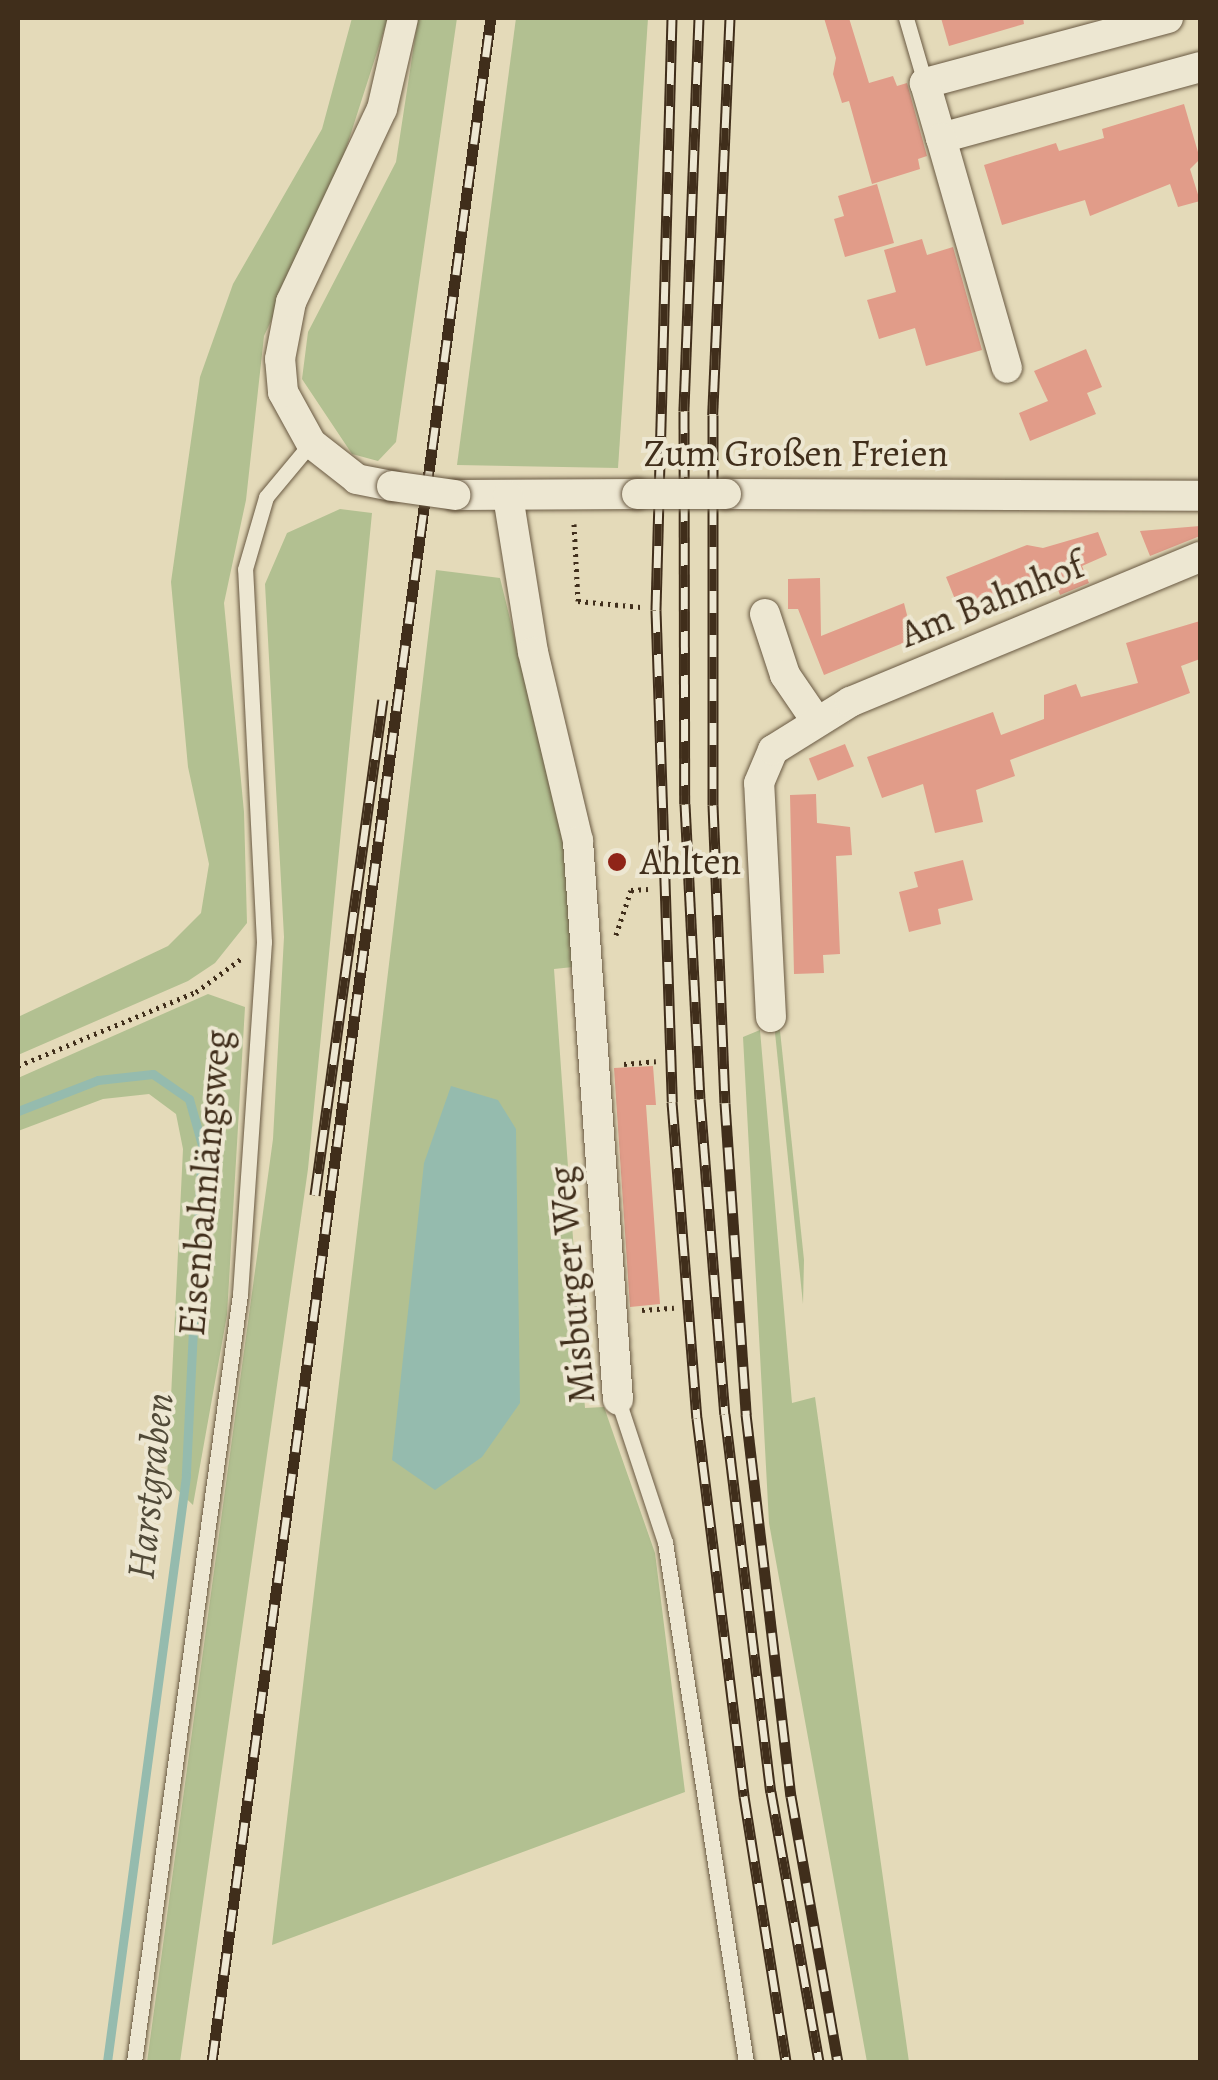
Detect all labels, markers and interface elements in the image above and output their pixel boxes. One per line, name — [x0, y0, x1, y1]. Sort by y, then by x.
street label: Zum Großen Freien — [644, 431, 948, 477]
street label: Am Bahnhof — [894, 543, 1090, 657]
place label: Ahlten — [640, 839, 741, 885]
marker: Ahlten — [604, 849, 630, 875]
street label: Eisenbahnlängsweg — [169, 1028, 241, 1338]
street label: Misburger Weg — [539, 1164, 605, 1406]
water label: Harstgraben — [116, 1390, 184, 1582]

